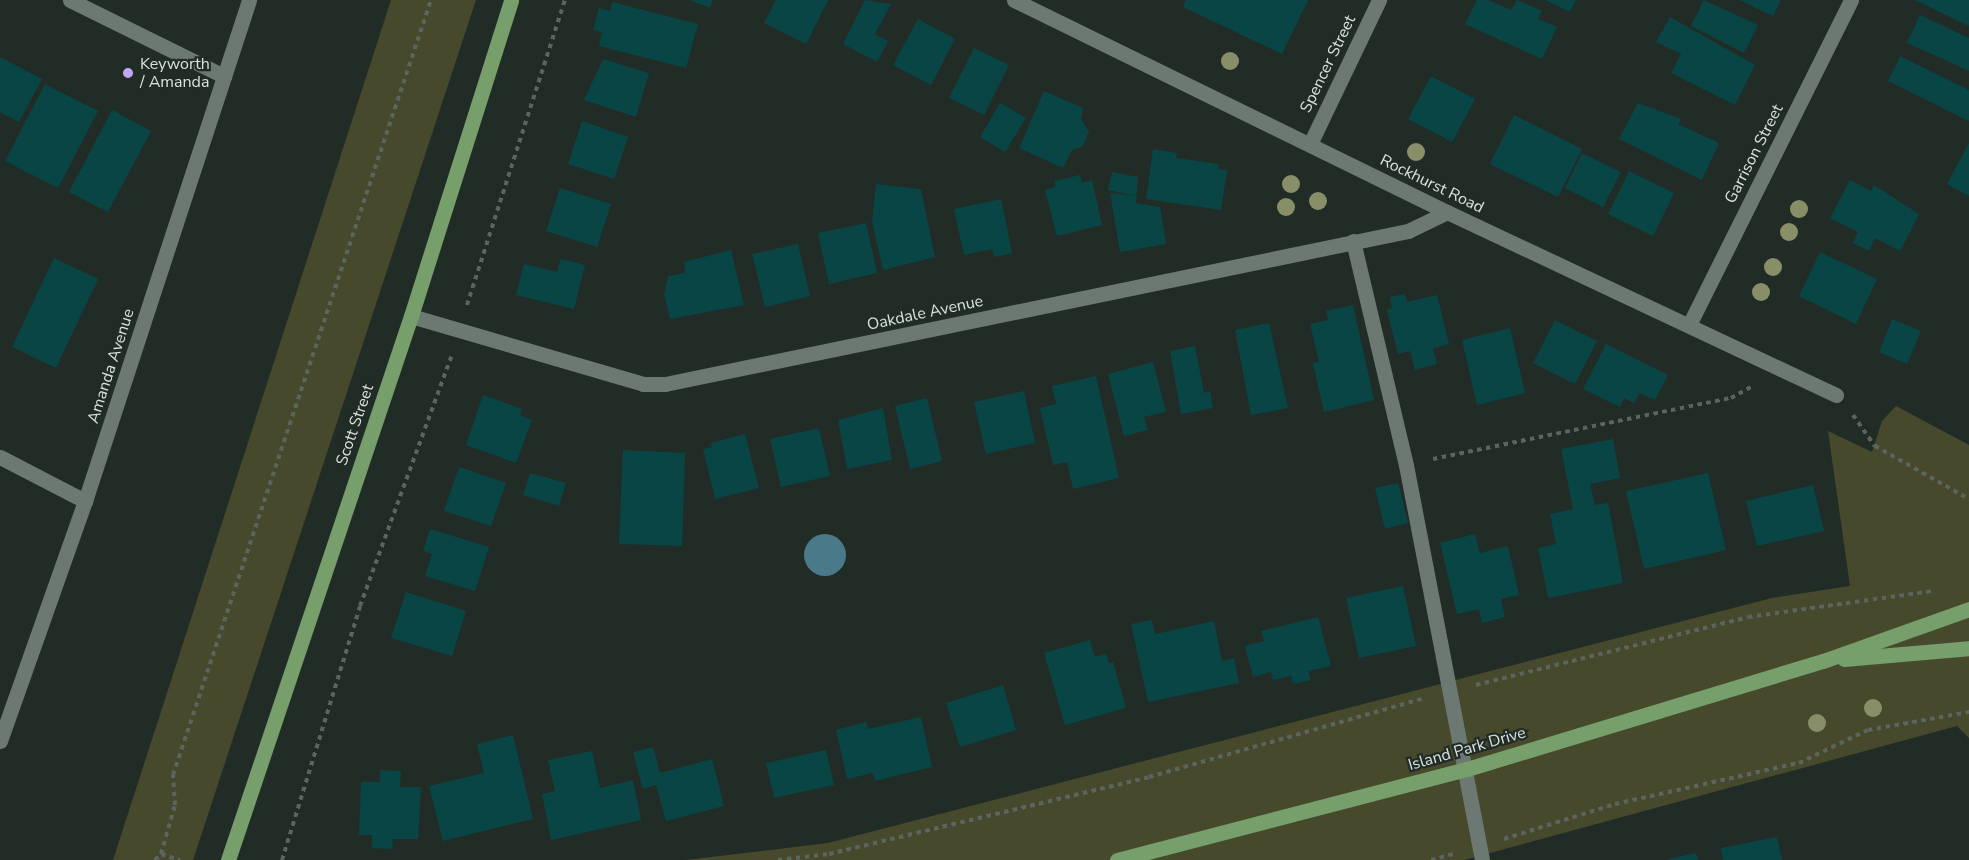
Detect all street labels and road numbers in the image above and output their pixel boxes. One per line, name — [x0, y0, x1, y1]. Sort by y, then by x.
street label: Spencer Street — [1296, 12, 1360, 116]
street label: Garrison Street — [1721, 101, 1787, 207]
street label: Rockhurst Road — [1377, 151, 1487, 217]
street label: Oakdale Avenue — [865, 291, 985, 335]
street label: Amanda Avenue — [83, 306, 139, 426]
street label: Scott Street — [332, 382, 378, 468]
street label: Island Park Drive — [1406, 723, 1528, 775]

